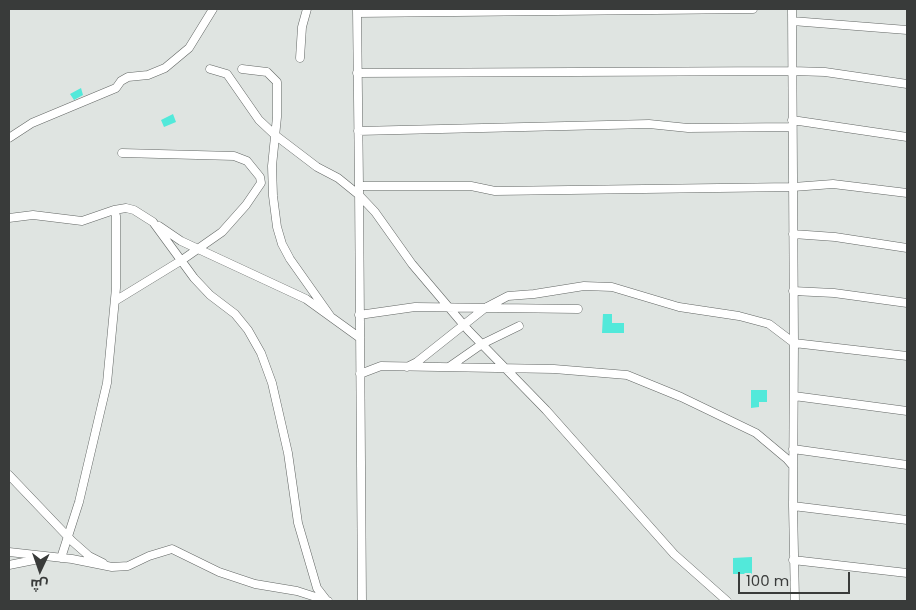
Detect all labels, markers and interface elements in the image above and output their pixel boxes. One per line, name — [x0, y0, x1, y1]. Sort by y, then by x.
north arrow — [15, 545, 65, 595]
scale bar — [741, 562, 854, 594]
text: 100 m — [746, 570, 789, 591]
text: ش — [30, 575, 49, 595]

